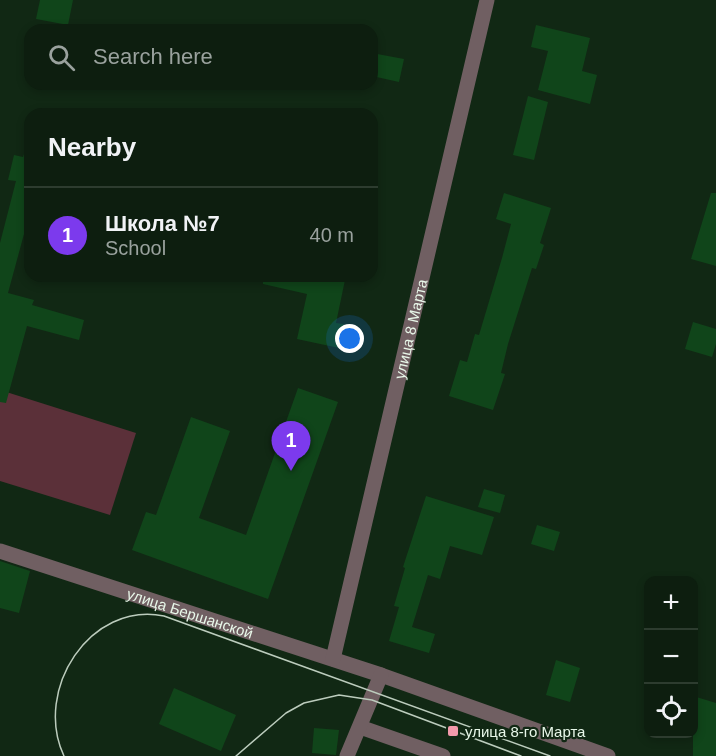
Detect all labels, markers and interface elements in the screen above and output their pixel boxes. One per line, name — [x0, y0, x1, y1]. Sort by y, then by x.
search box — [24, 24, 378, 90]
icon: search — [45, 41, 78, 74]
text: Search here — [93, 44, 213, 69]
text: Nearby — [48, 132, 136, 162]
text: Школа №7 — [105, 211, 220, 236]
text: 1 — [62, 224, 73, 246]
text: 40 m — [310, 224, 354, 246]
text: School — [105, 237, 166, 259]
street label: улица 8 Марта — [390, 277, 430, 381]
your location — [335, 324, 364, 353]
pin: 1 — [272, 422, 310, 471]
map controls — [644, 576, 698, 738]
button: + — [644, 576, 698, 630]
street label: улица Бершанской — [125, 584, 255, 641]
button: − — [644, 630, 698, 684]
button: locate — [644, 684, 698, 738]
place label: улица 8-го Марта — [465, 723, 586, 740]
marker: улица 8-го Марта — [446, 724, 460, 738]

